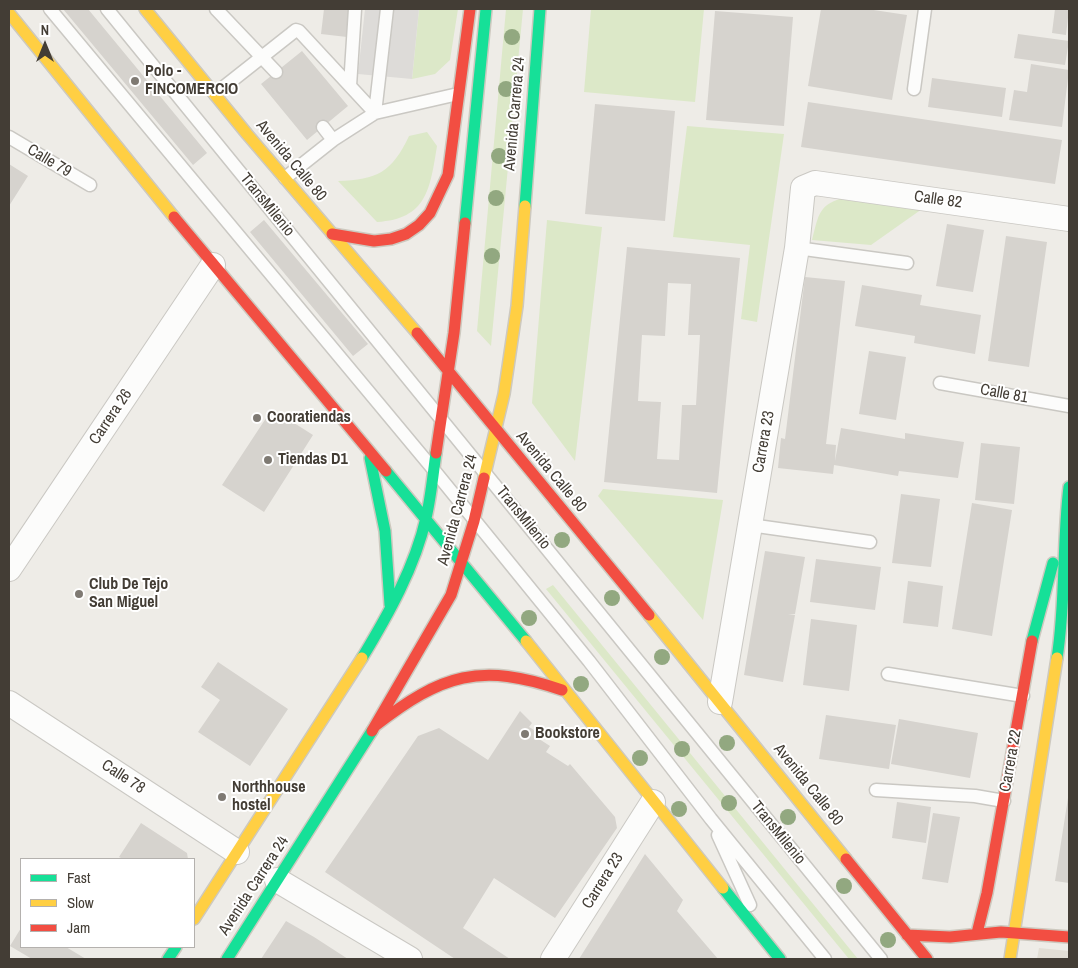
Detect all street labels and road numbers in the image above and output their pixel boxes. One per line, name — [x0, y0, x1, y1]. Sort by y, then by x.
street label: Avenida Carrera 24 — [500, 56, 530, 172]
street label: Avenida Calle 80 — [252, 117, 330, 205]
street label: Calle 79 — [23, 140, 75, 182]
street label: TransMilenio — [236, 169, 298, 241]
street label: Calle 82 — [913, 187, 963, 213]
street label: Calle 81 — [979, 380, 1029, 408]
street label: Carrera 26 — [86, 386, 136, 448]
street label: Carrera 23 — [749, 409, 779, 475]
street label: Avenida Calle 80 — [512, 428, 590, 516]
street label: Avenida Carrera 24 — [434, 452, 482, 568]
street label: TransMilenio — [492, 482, 554, 554]
street label: Carrera 22 — [996, 728, 1026, 794]
street label: Avenida Calle 80 — [769, 740, 847, 830]
street label: Calle 78 — [98, 756, 148, 798]
street label: TransMilenio — [747, 797, 809, 869]
street label: Avenida Carrera 24 — [215, 833, 293, 939]
street label: Carrera 23 — [578, 849, 628, 913]

